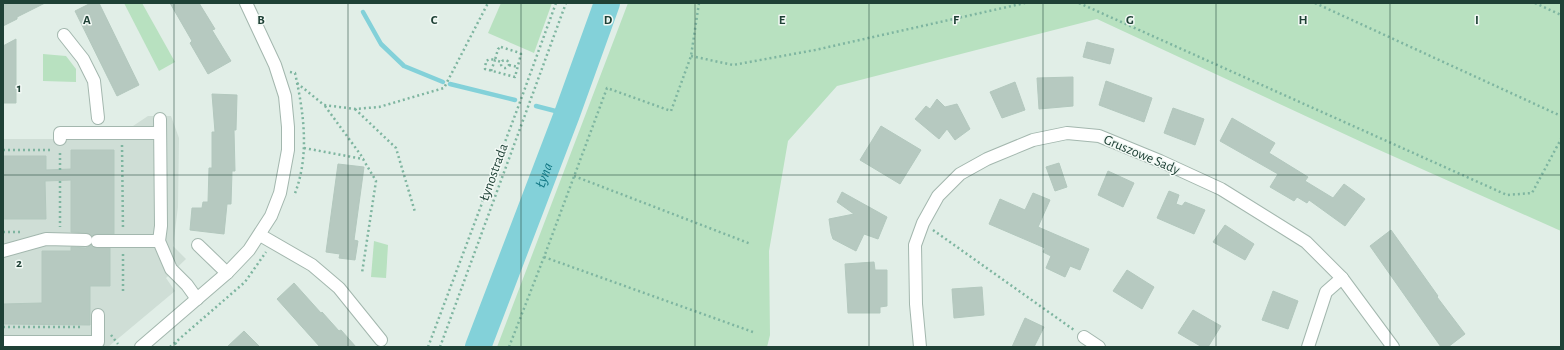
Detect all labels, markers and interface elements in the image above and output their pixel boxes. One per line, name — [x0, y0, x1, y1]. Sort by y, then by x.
text: A — [83, 14, 91, 27]
text: B — [257, 14, 265, 27]
text: C — [431, 14, 438, 27]
text: D — [604, 14, 613, 27]
text: E — [779, 14, 786, 27]
text: F — [953, 14, 960, 27]
text: G — [1126, 14, 1134, 27]
text: H — [1298, 14, 1308, 27]
text: I — [1475, 14, 1479, 27]
text: 1 — [17, 82, 21, 95]
street label: Gruszowe Sady — [1101, 133, 1182, 177]
street label: Łynostrada — [477, 141, 511, 203]
water label: Łyna — [533, 161, 556, 190]
text: 2 — [16, 257, 22, 270]

